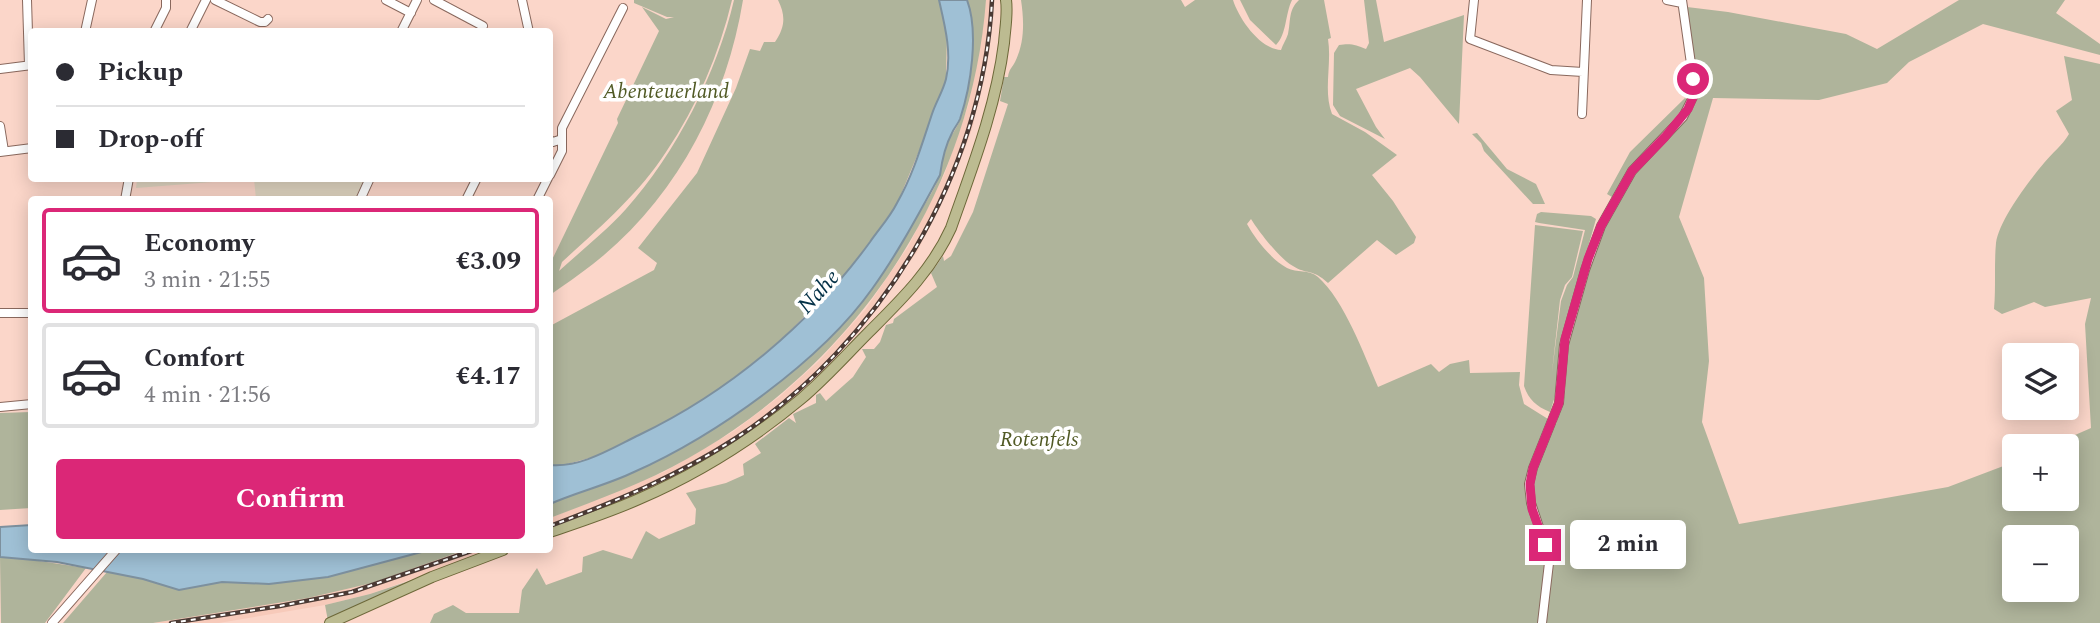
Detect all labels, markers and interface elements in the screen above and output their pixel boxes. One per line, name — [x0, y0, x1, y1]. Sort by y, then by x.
text: Pickup — [98, 52, 183, 92]
route start — [1677, 63, 1709, 95]
park label: Abenteuerland — [602, 76, 729, 108]
text: Drop-off — [98, 119, 203, 159]
text: Economy — [144, 223, 254, 263]
icon: car — [60, 229, 123, 292]
text: €3.09 — [456, 241, 521, 281]
water label: Nahe — [789, 262, 849, 322]
text: 3 min · 21:55 — [144, 263, 271, 298]
text: Comfort — [144, 338, 245, 378]
map controls — [2002, 343, 2079, 602]
button: layers — [2002, 343, 2079, 420]
icon: car — [60, 344, 123, 407]
text: €4.17 — [456, 356, 521, 396]
text: 4 min · 21:56 — [144, 378, 271, 413]
park label: Rotenfels — [1000, 424, 1079, 456]
button: + — [2002, 434, 2079, 511]
button: Confirm — [56, 459, 525, 539]
callout: 2 min — [1570, 520, 1685, 570]
button: − — [2002, 525, 2079, 602]
text: 2 min — [1597, 527, 1659, 562]
route end — [1529, 529, 1561, 561]

